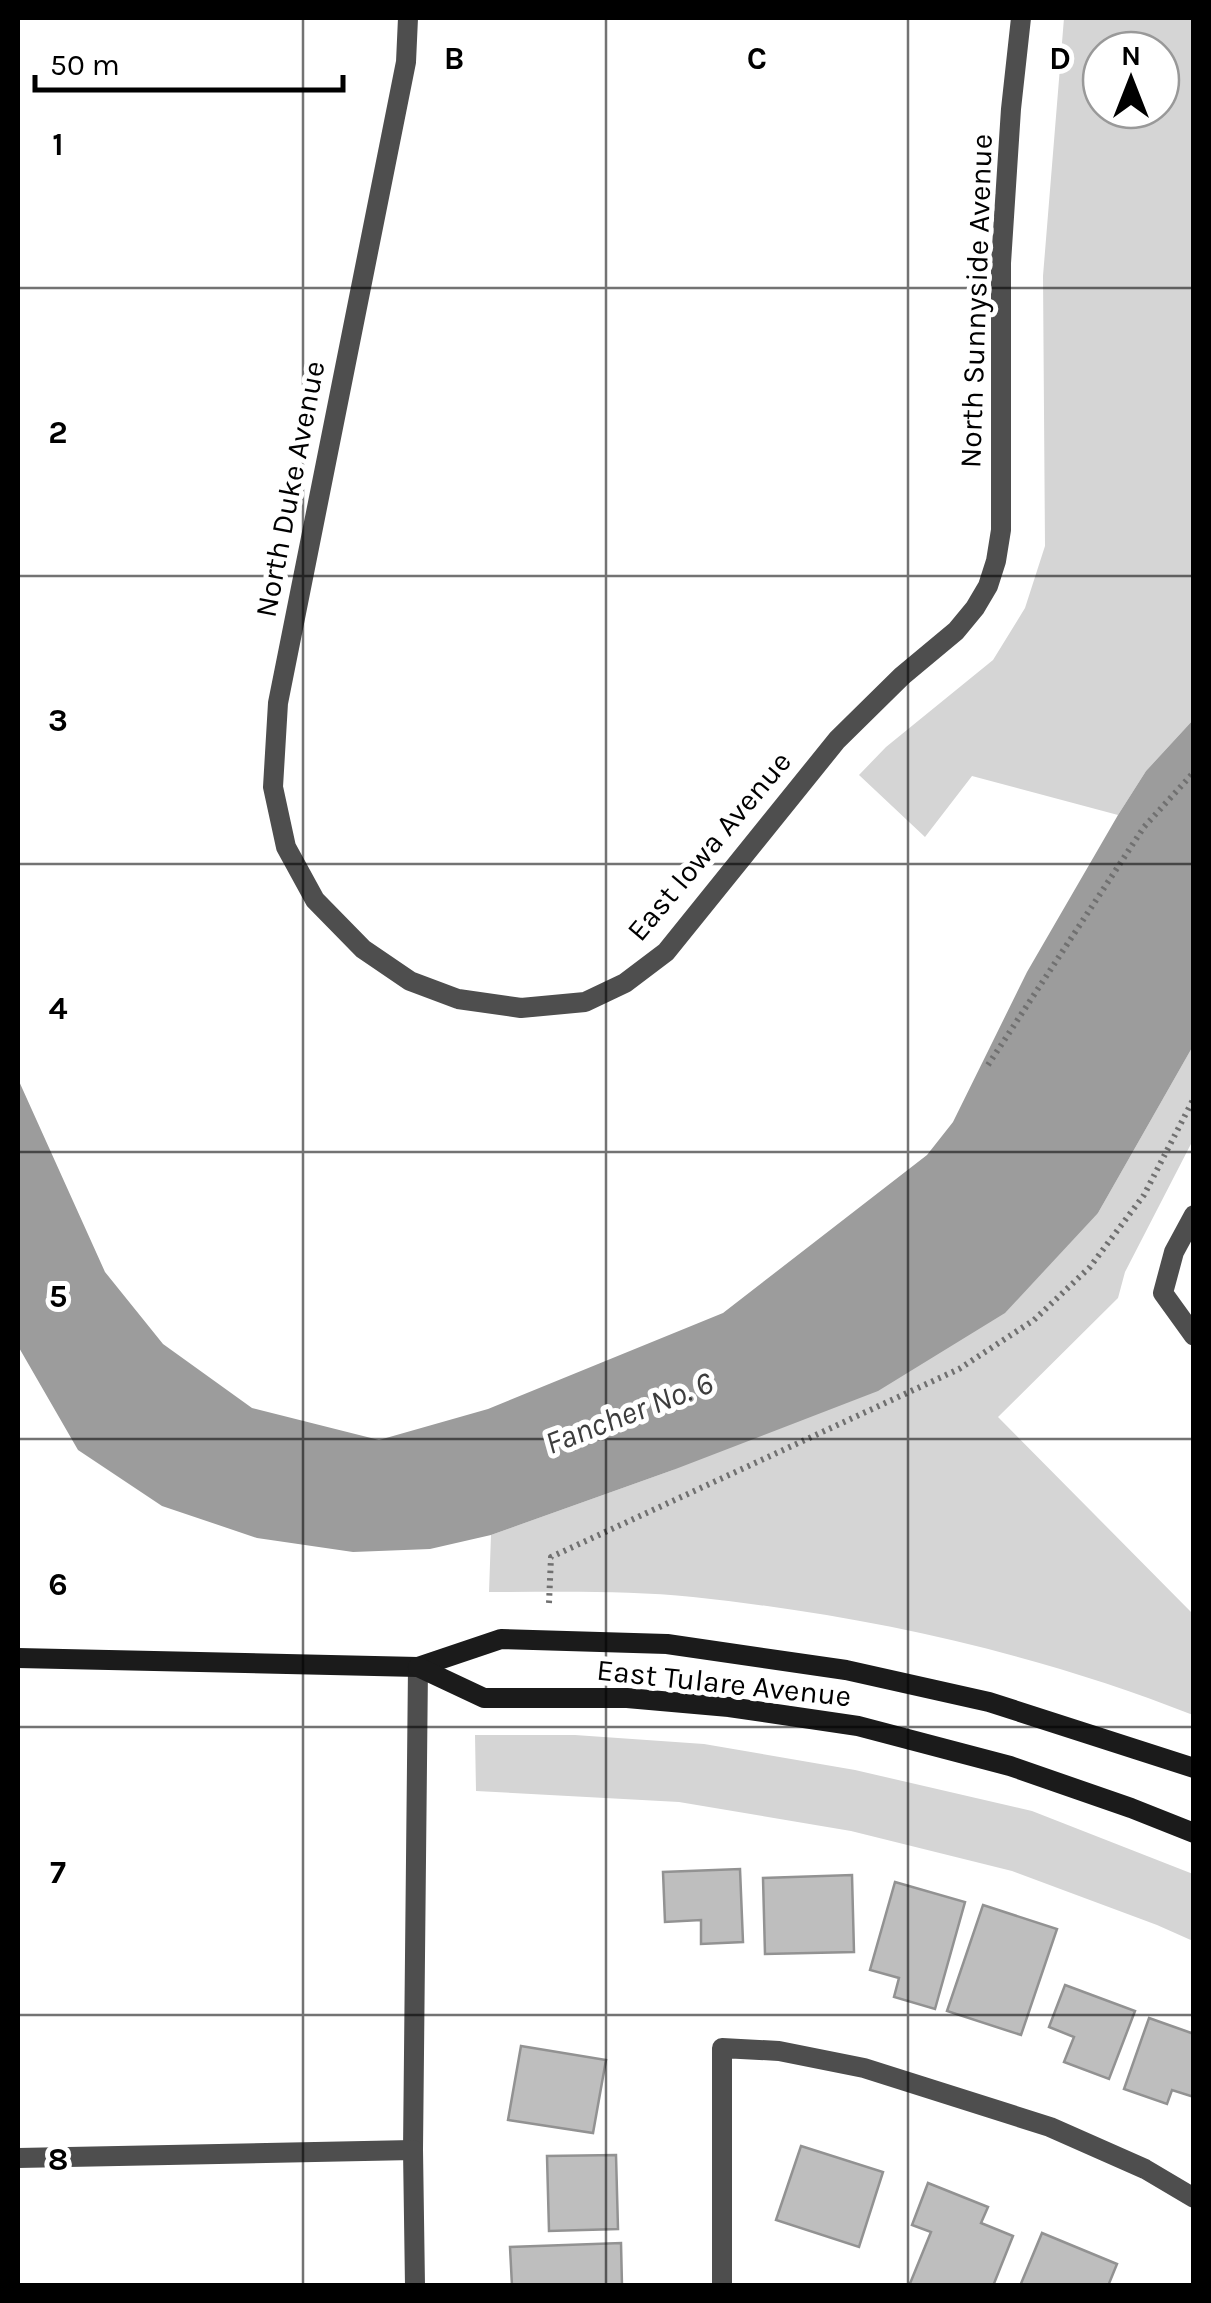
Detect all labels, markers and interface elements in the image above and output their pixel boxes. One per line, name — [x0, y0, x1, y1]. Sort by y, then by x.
scale bar — [35, 30, 342, 92]
north arrow — [1081, 30, 1181, 130]
text: N — [1121, 39, 1141, 72]
text: B — [444, 40, 464, 77]
text: C — [747, 40, 767, 77]
text: D — [1049, 40, 1071, 77]
text: 50 m — [50, 47, 120, 83]
text: 1 — [52, 126, 64, 163]
street label: North Sunnyside Avenue — [952, 133, 1000, 469]
street label: North Duke Avenue — [247, 358, 333, 620]
text: 2 — [48, 414, 68, 451]
text: 3 — [48, 702, 68, 739]
street label: East Iowa Avenue — [619, 744, 799, 948]
text: 4 — [48, 990, 68, 1027]
text: 5 — [49, 1278, 67, 1315]
water label: Fancher No. 6 — [540, 1364, 719, 1462]
text: 6 — [48, 1566, 68, 1603]
street label: East Tulare Avenue — [595, 1652, 853, 1714]
text: 7 — [50, 1854, 66, 1891]
text: 8 — [48, 2141, 68, 2178]

